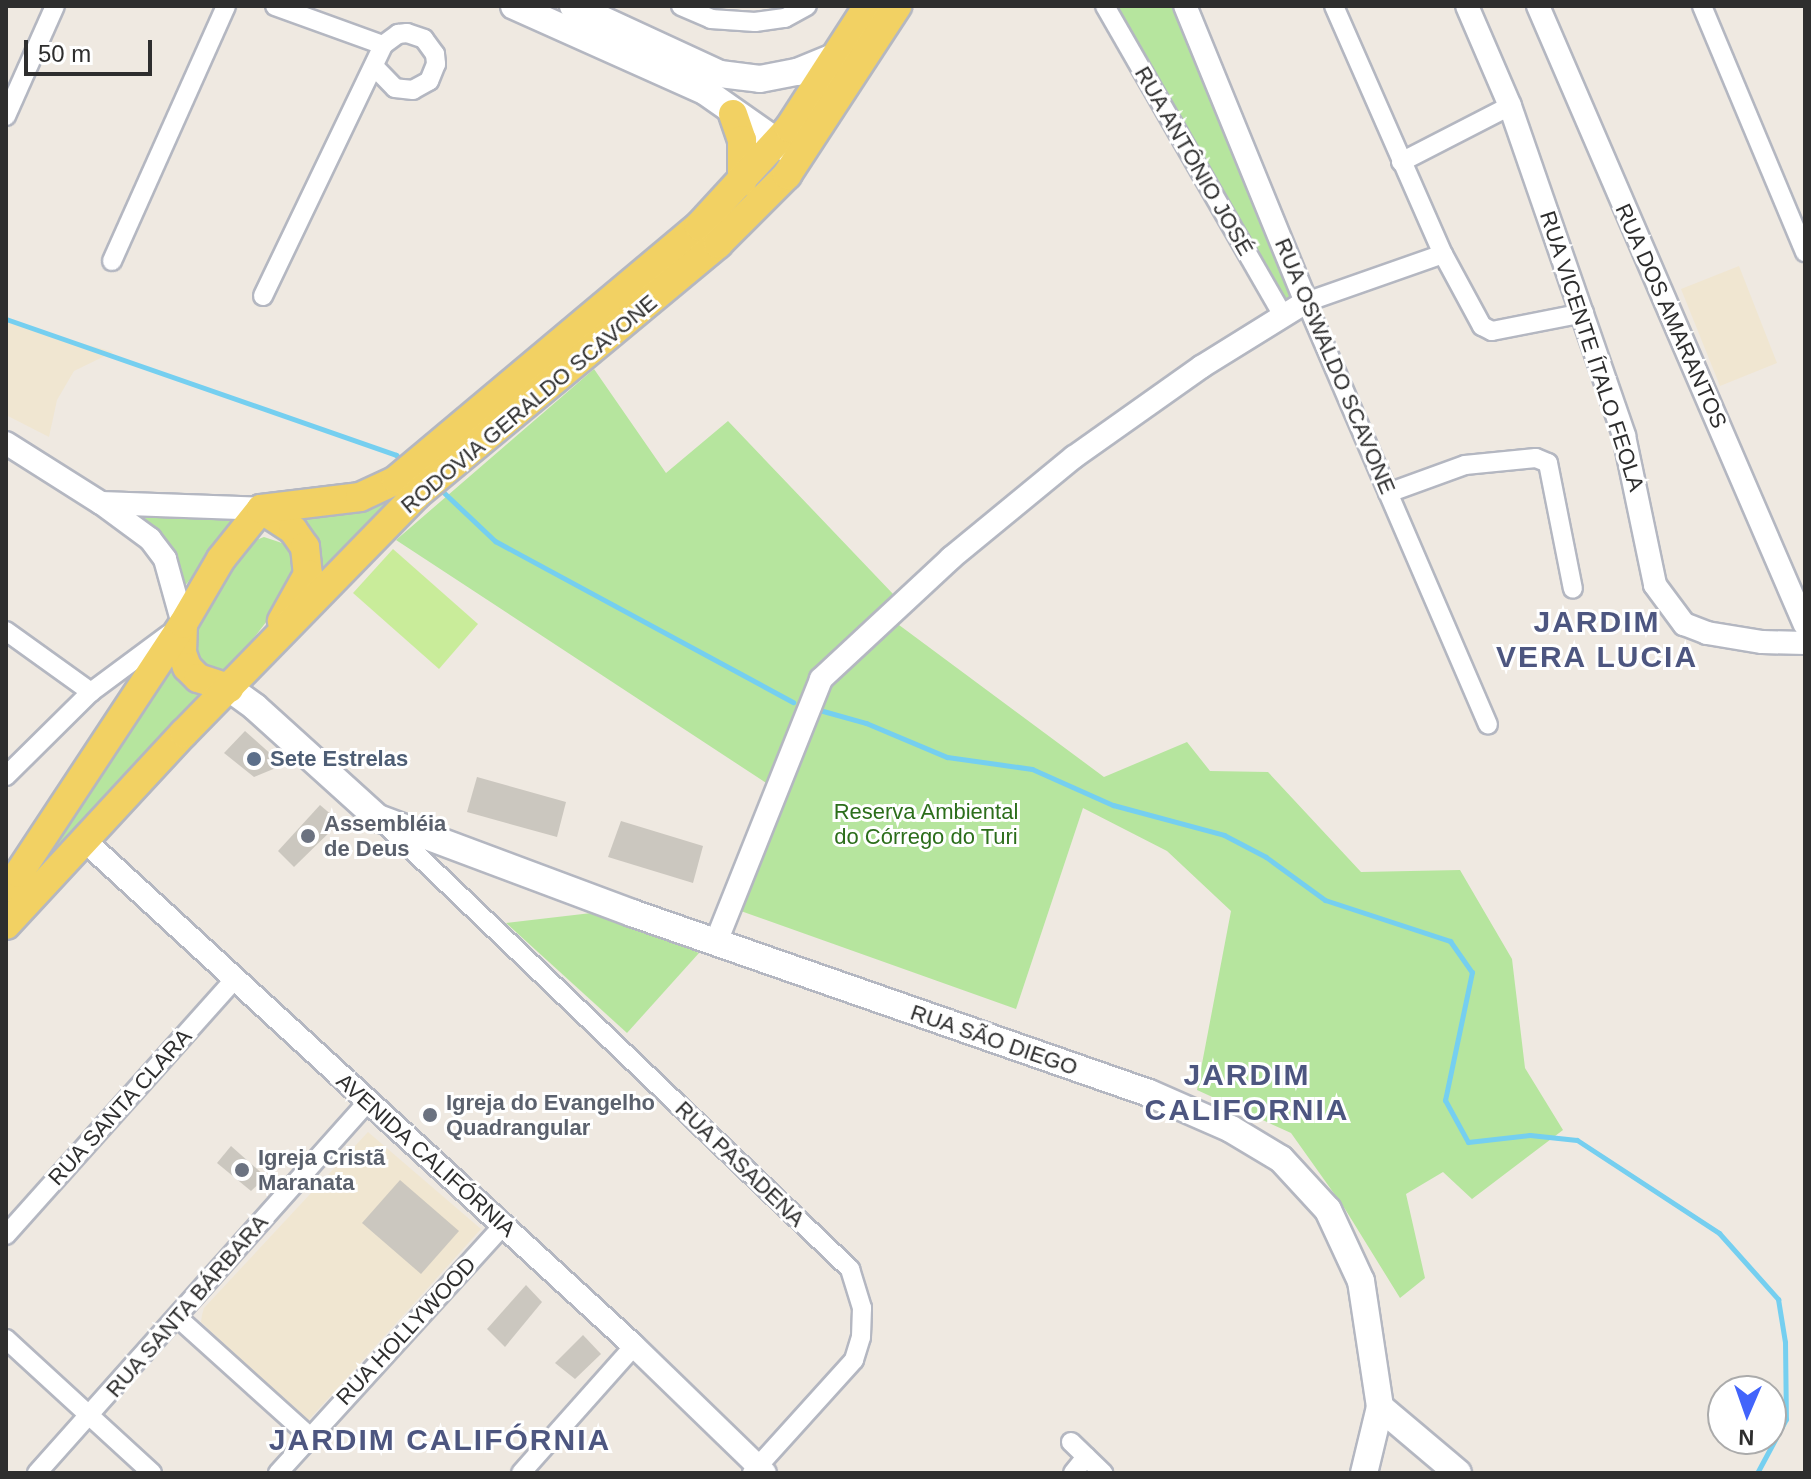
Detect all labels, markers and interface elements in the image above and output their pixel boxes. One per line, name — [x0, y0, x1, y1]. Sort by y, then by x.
scale bar — [28, 24, 156, 74]
text: 50 m — [38, 40, 91, 67]
street label: RUA ANTÔNIO JOSÉ — [1128, 61, 1260, 261]
street label: RUA DOS AMARANTOS — [1609, 199, 1733, 433]
street label: RUA VICENTE ÍTALO FEOLA — [1534, 207, 1650, 495]
street label: RUA OSWALDO SCAVONE — [1269, 234, 1401, 498]
street label: RODOVIA GERALDO SCAVONE — [395, 289, 663, 519]
district label: JARDIM VERA LUCIA — [1495, 604, 1699, 674]
place label: Sete Estrelas — [270, 746, 408, 772]
marker: Sete Estrelas — [245, 750, 263, 768]
park label: Reserva Ambiental do Córrego do Turi — [833, 798, 1019, 850]
place label: Assembléia de Deus — [324, 810, 446, 862]
marker: Assembléia de Deus — [299, 827, 317, 845]
street label: RUA SÃO DIEGO — [906, 999, 1082, 1081]
street label: RUA SANTA CLARA — [42, 1022, 198, 1192]
district label: JARDIM CALIFORNIA — [1145, 1057, 1349, 1128]
street label: AVENIDA CALIFÓRNIA — [331, 1067, 521, 1243]
place label: Igreja do Evangelho Quadrangular — [446, 1089, 655, 1140]
street label: RUA PASADENA — [669, 1095, 811, 1233]
marker: Igreja do Evangelho Quadrangular — [421, 1106, 439, 1124]
place label: Igreja Cristã Maranata — [258, 1144, 385, 1196]
marker: Igreja Cristã Maranata — [233, 1161, 251, 1179]
street label: RUA SANTA BÁRBARA — [100, 1208, 274, 1404]
street label: RUA HOLLYWOOD — [330, 1251, 482, 1411]
north arrow — [1707, 1375, 1787, 1455]
district label: JARDIM CALIFÓRNIA — [269, 1422, 611, 1458]
text: N — [1738, 1425, 1755, 1450]

